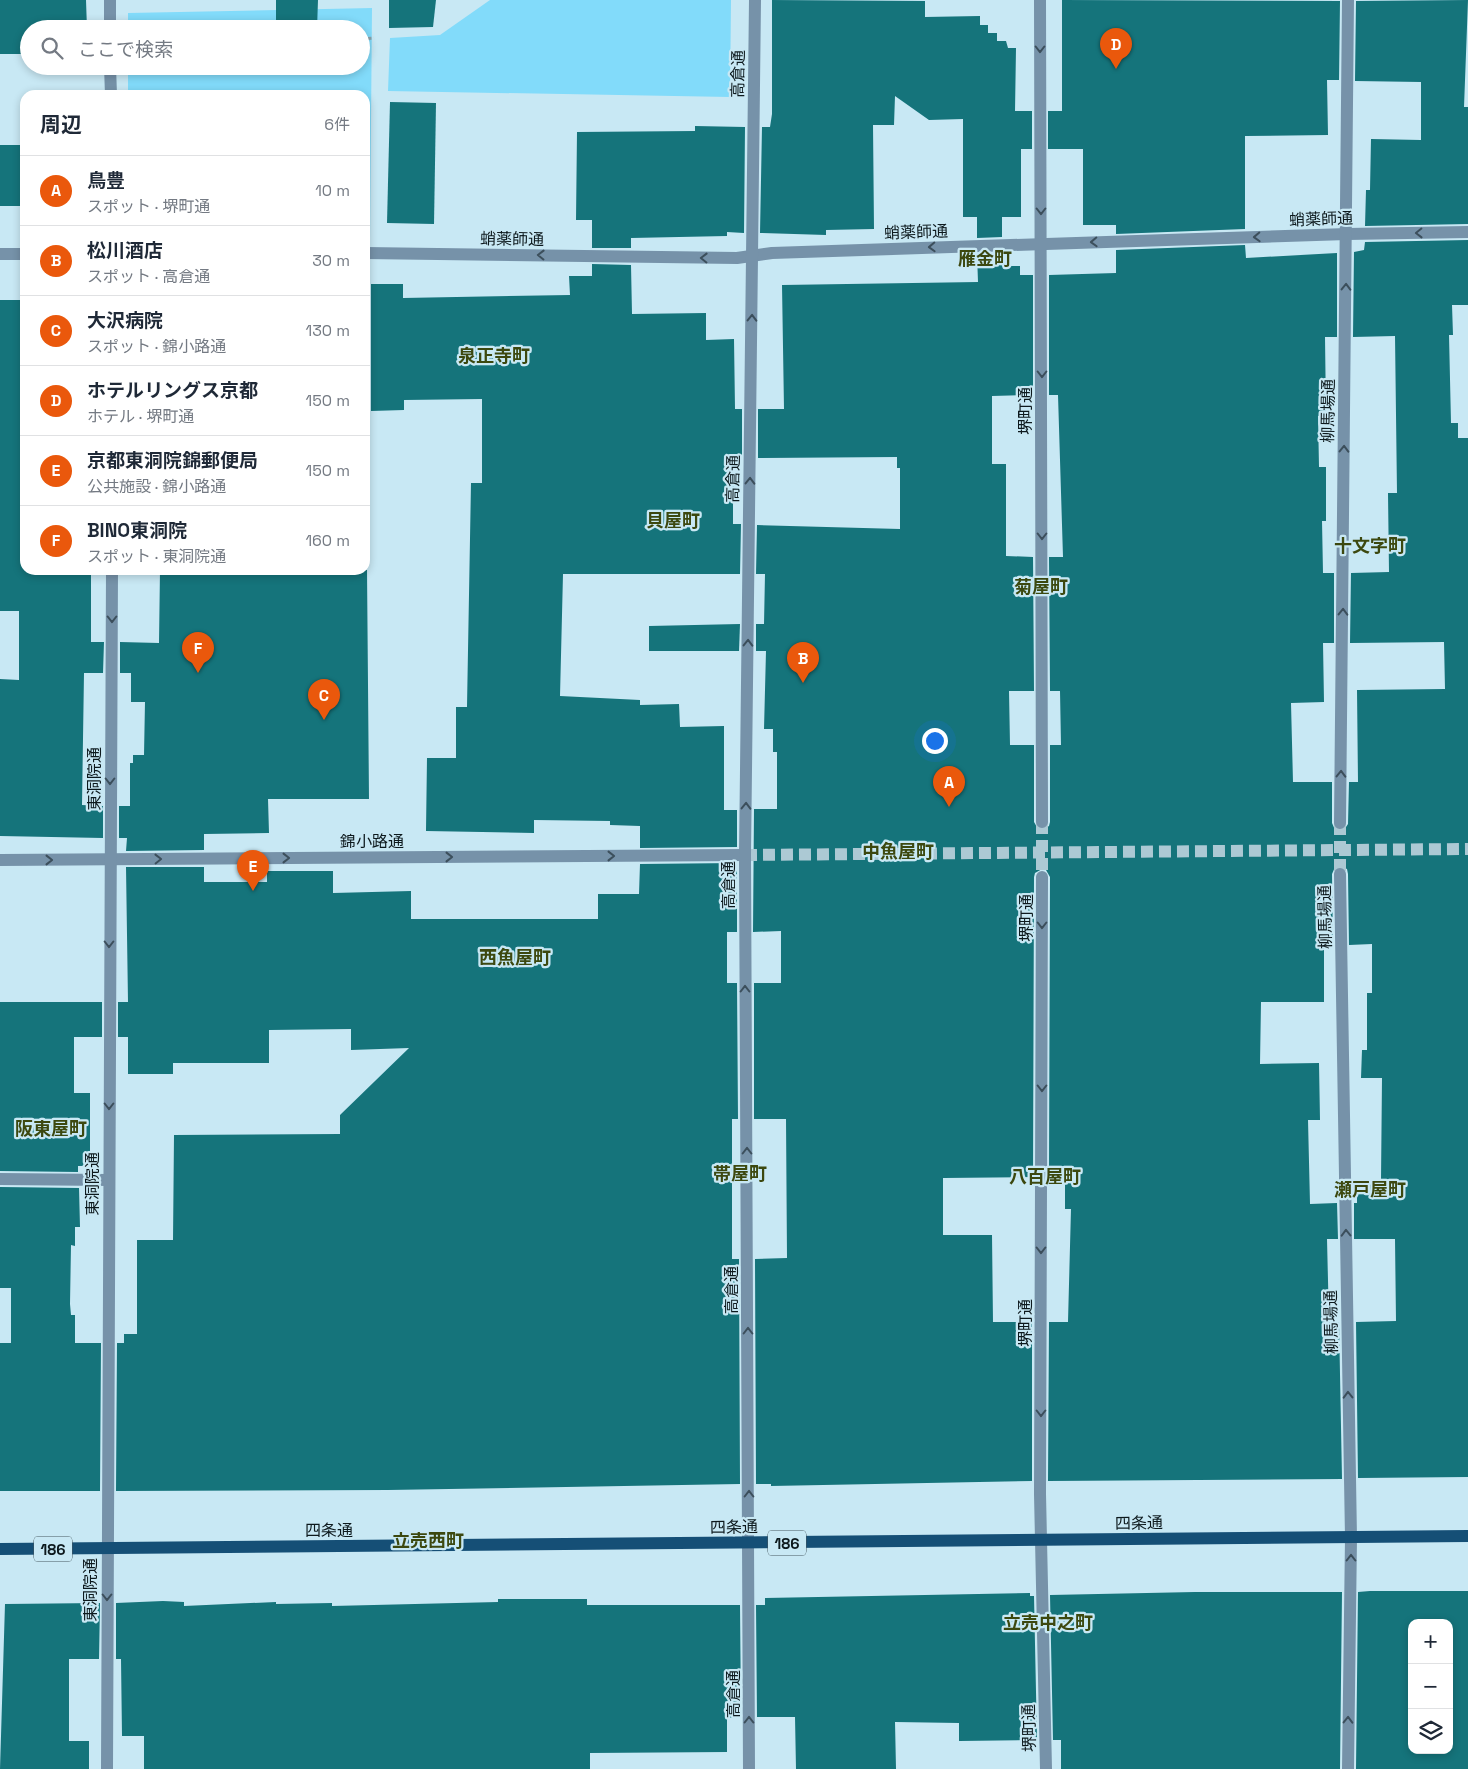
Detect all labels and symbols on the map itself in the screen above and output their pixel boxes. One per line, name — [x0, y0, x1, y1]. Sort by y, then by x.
pin: D — [1100, 28, 1132, 69]
one-way arrow — [1035, 45, 1045, 53]
street label: 高倉通 — [727, 50, 749, 98]
street label: 蛸薬師通 — [1289, 207, 1353, 231]
one-way arrow — [1036, 208, 1046, 215]
street label: 蛸薬師通 — [884, 220, 948, 244]
street label: 蛸薬師通 — [480, 228, 544, 250]
one-way arrow — [1415, 228, 1423, 238]
one-way arrow — [1253, 231, 1261, 242]
one-way arrow — [1090, 237, 1098, 247]
one-way arrow — [928, 242, 936, 253]
district label: 雁金町 — [958, 247, 1012, 270]
one-way arrow — [537, 250, 544, 260]
one-way arrow — [699, 253, 707, 263]
one-way arrow — [1341, 282, 1351, 290]
one-way arrow — [746, 314, 757, 322]
district label: 泉正寺町 — [458, 344, 530, 367]
one-way arrow — [1037, 370, 1047, 378]
street label: 柳馬場通 — [1317, 379, 1339, 443]
street label: 堺町通 — [1015, 387, 1036, 435]
one-way arrow — [1339, 445, 1349, 452]
street label: 高倉通 — [722, 455, 744, 503]
one-way arrow — [744, 477, 755, 485]
district label: 貝屋町 — [646, 509, 700, 532]
one-way arrow — [1037, 532, 1047, 540]
district label: 十文字町 — [1334, 534, 1406, 557]
district label: 菊屋町 — [1014, 575, 1068, 598]
one-way arrow — [1337, 607, 1348, 615]
one-way arrow — [106, 615, 117, 623]
pin: F — [182, 632, 214, 673]
one-way arrow — [742, 639, 753, 647]
pin: B — [787, 642, 819, 683]
pin: C — [308, 679, 340, 720]
your location — [922, 728, 948, 754]
street label: 東洞院通 — [84, 747, 105, 811]
pin: A — [933, 766, 965, 807]
one-way arrow — [1336, 770, 1346, 778]
one-way arrow — [105, 778, 115, 785]
one-way arrow — [740, 802, 751, 810]
street label: 錦小路通 — [340, 831, 404, 852]
district label: 中魚屋町 — [862, 840, 934, 863]
pin: E — [237, 850, 269, 891]
one-way arrow — [608, 851, 615, 861]
one-way arrow — [445, 852, 453, 862]
one-way arrow — [282, 853, 290, 863]
one-way arrow — [154, 854, 162, 865]
one-way arrow — [45, 855, 53, 865]
street label: 高倉通 — [718, 861, 739, 909]
street label: 柳馬場通 — [1314, 885, 1336, 949]
street label: 堺町通 — [1016, 894, 1037, 942]
one-way arrow — [1037, 922, 1047, 930]
one-way arrow — [104, 940, 114, 948]
district label: 西魚屋町 — [479, 946, 551, 969]
one-way arrow — [740, 985, 750, 992]
one-way arrow — [1037, 1084, 1047, 1092]
one-way arrow — [104, 1102, 114, 1110]
district label: 阪東屋町 — [15, 1117, 87, 1140]
one-way arrow — [742, 1147, 752, 1155]
street label: 東洞院通 — [82, 1152, 103, 1216]
district label: 帯屋町 — [713, 1162, 767, 1185]
district label: 八百屋町 — [1009, 1165, 1081, 1188]
district label: 瀬戸屋町 — [1334, 1178, 1406, 1201]
one-way arrow — [1341, 1229, 1351, 1236]
one-way arrow — [1036, 1247, 1046, 1255]
street label: 高倉通 — [721, 1266, 742, 1314]
street label: 柳馬場通 — [1320, 1290, 1342, 1354]
street label: 堺町通 — [1015, 1299, 1036, 1347]
one-way arrow — [743, 1327, 753, 1335]
one-way arrow — [1343, 1391, 1353, 1399]
one-way arrow — [1036, 1410, 1046, 1417]
one-way arrow — [744, 1490, 754, 1498]
street label: 四条通 — [1115, 1512, 1163, 1534]
street label: 四条通 — [710, 1516, 758, 1538]
street label: 四条通 — [305, 1520, 353, 1541]
district label: 立売西町 — [392, 1529, 464, 1552]
road number: 186 — [768, 1530, 806, 1556]
road number: 186 — [34, 1536, 72, 1562]
one-way arrow — [1346, 1554, 1356, 1562]
street label: 東洞院通 — [80, 1558, 101, 1622]
one-way arrow — [102, 1594, 112, 1601]
district label: 立売中之町 — [1003, 1611, 1093, 1634]
street label: 高倉通 — [723, 1670, 744, 1718]
street label: 堺町通 — [1018, 1704, 1040, 1752]
one-way arrow — [744, 1716, 754, 1724]
one-way arrow — [1343, 1716, 1354, 1724]

